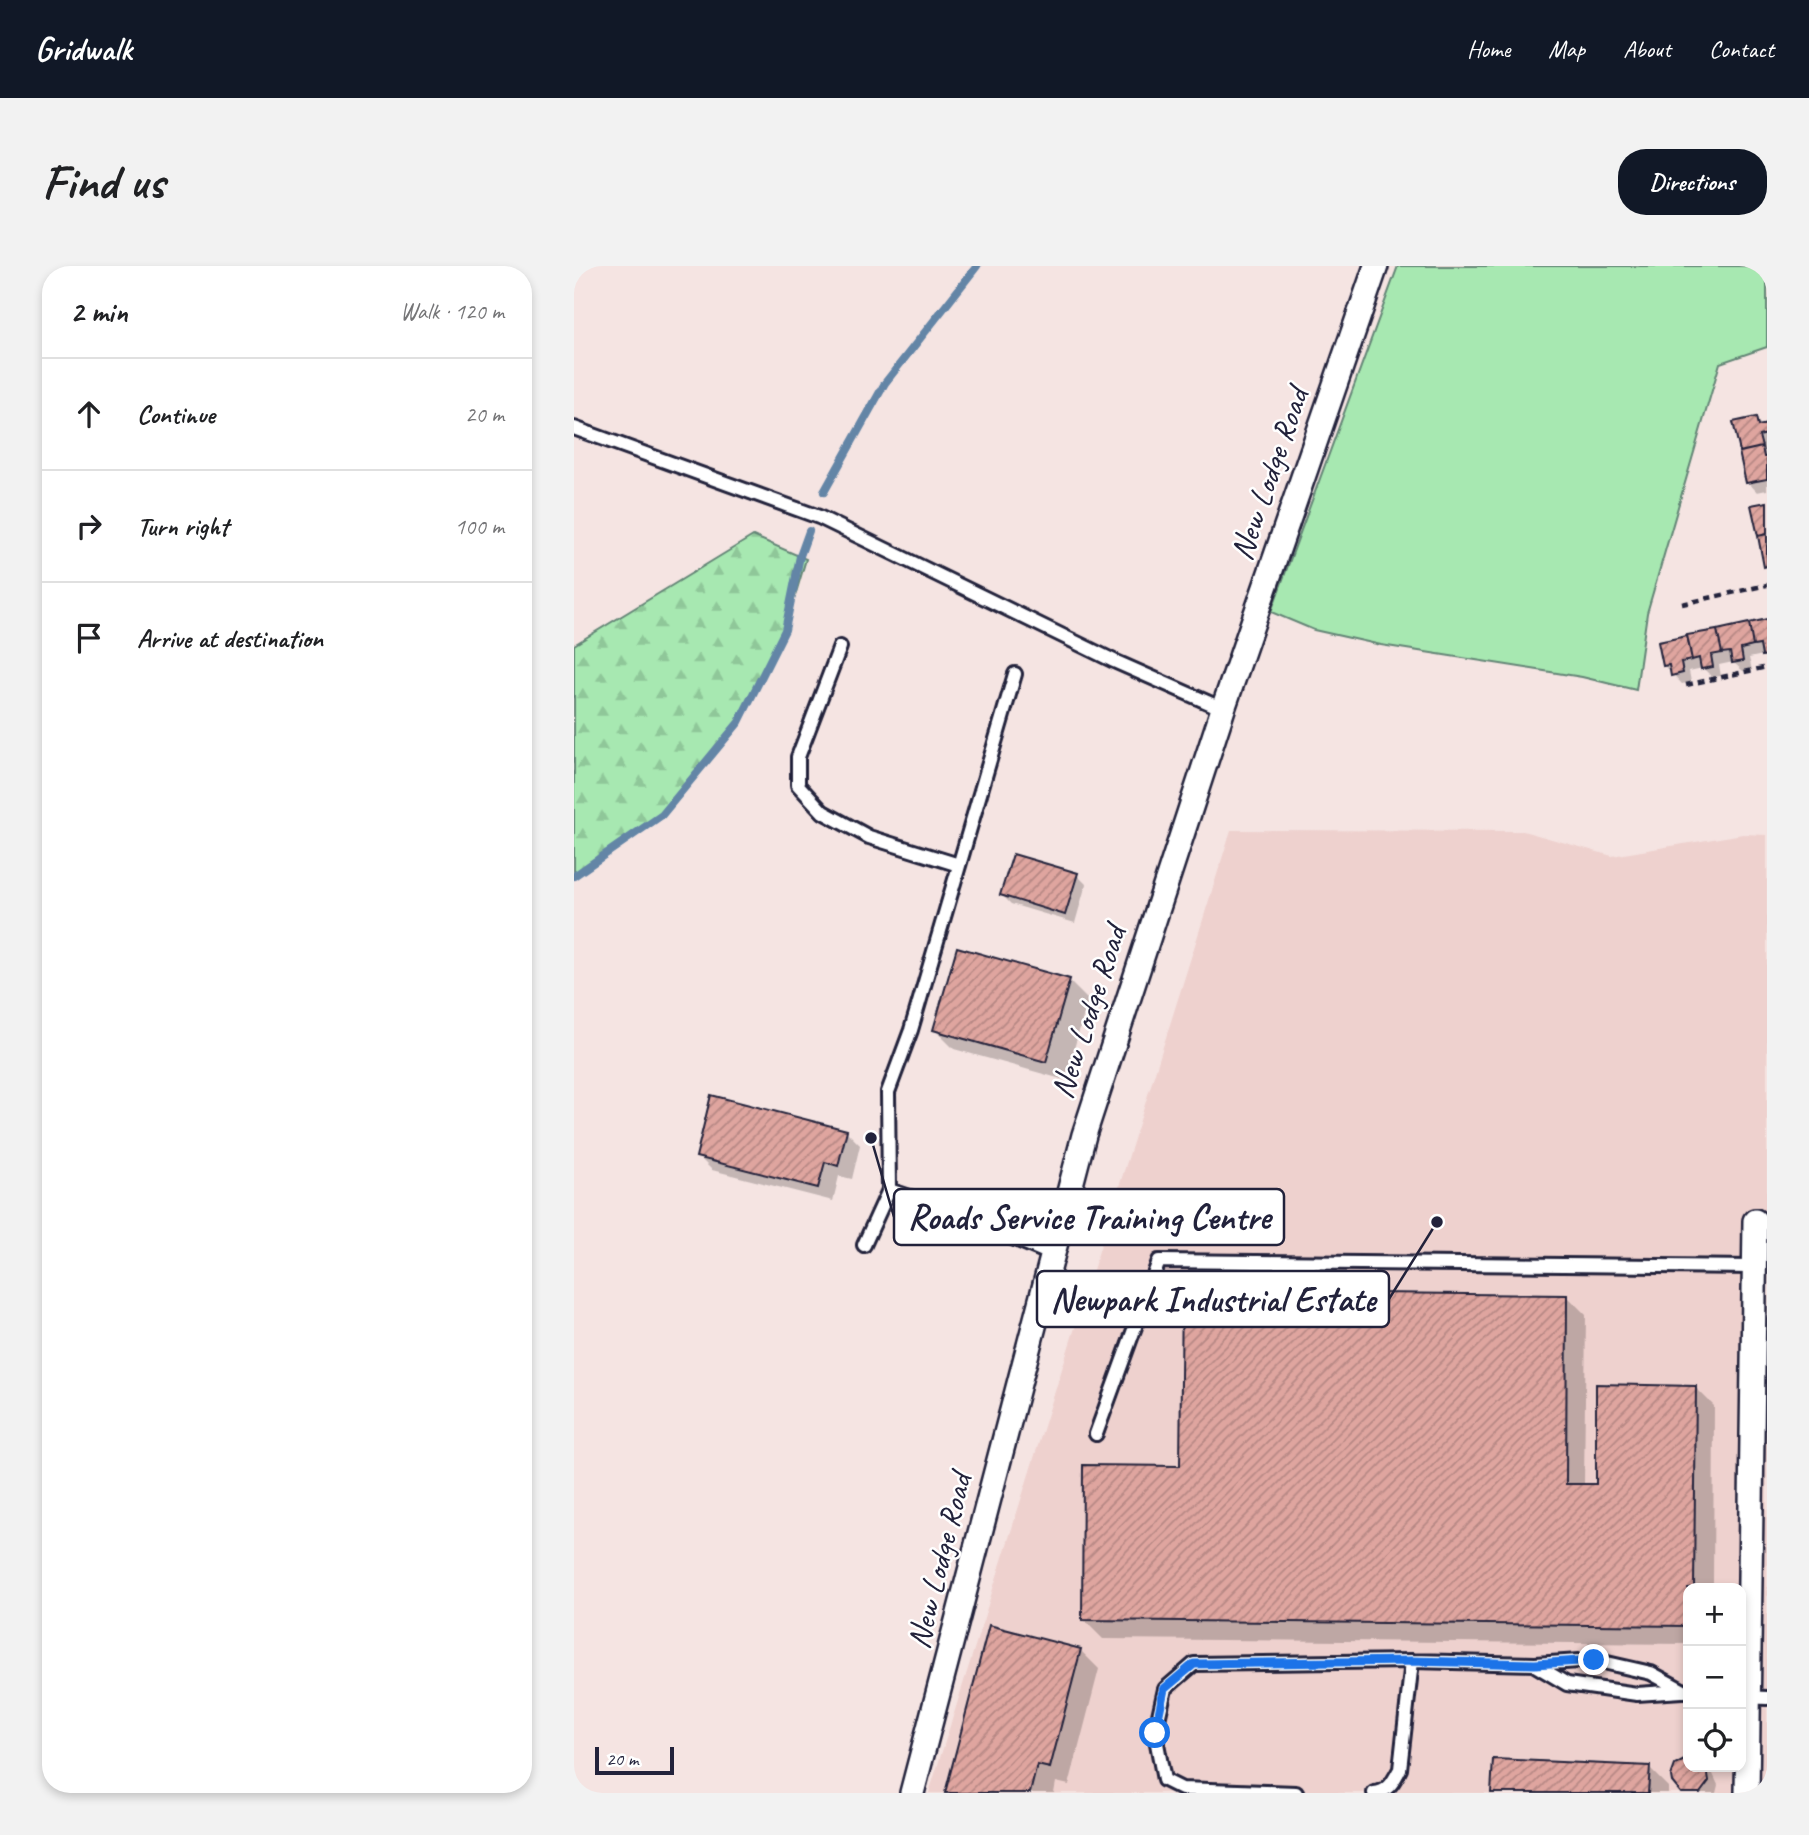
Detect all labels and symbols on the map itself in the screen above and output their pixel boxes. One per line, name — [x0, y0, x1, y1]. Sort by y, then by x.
street label: New Lodge Road — [1220, 378, 1320, 565]
street label: New Lodge Road — [1040, 916, 1137, 1104]
callout: Roads Service Training Centre — [894, 1189, 1284, 1245]
text: Roads Service Training Centre — [908, 1195, 1274, 1240]
callout: Newpark Industrial Estate — [1037, 1271, 1389, 1327]
text: Newpark Industrial Estate — [1050, 1277, 1378, 1322]
street label: New Lodge Road — [897, 1464, 982, 1653]
route end — [1578, 1644, 1609, 1675]
route start — [1139, 1717, 1170, 1748]
scale bar — [595, 1744, 674, 1776]

